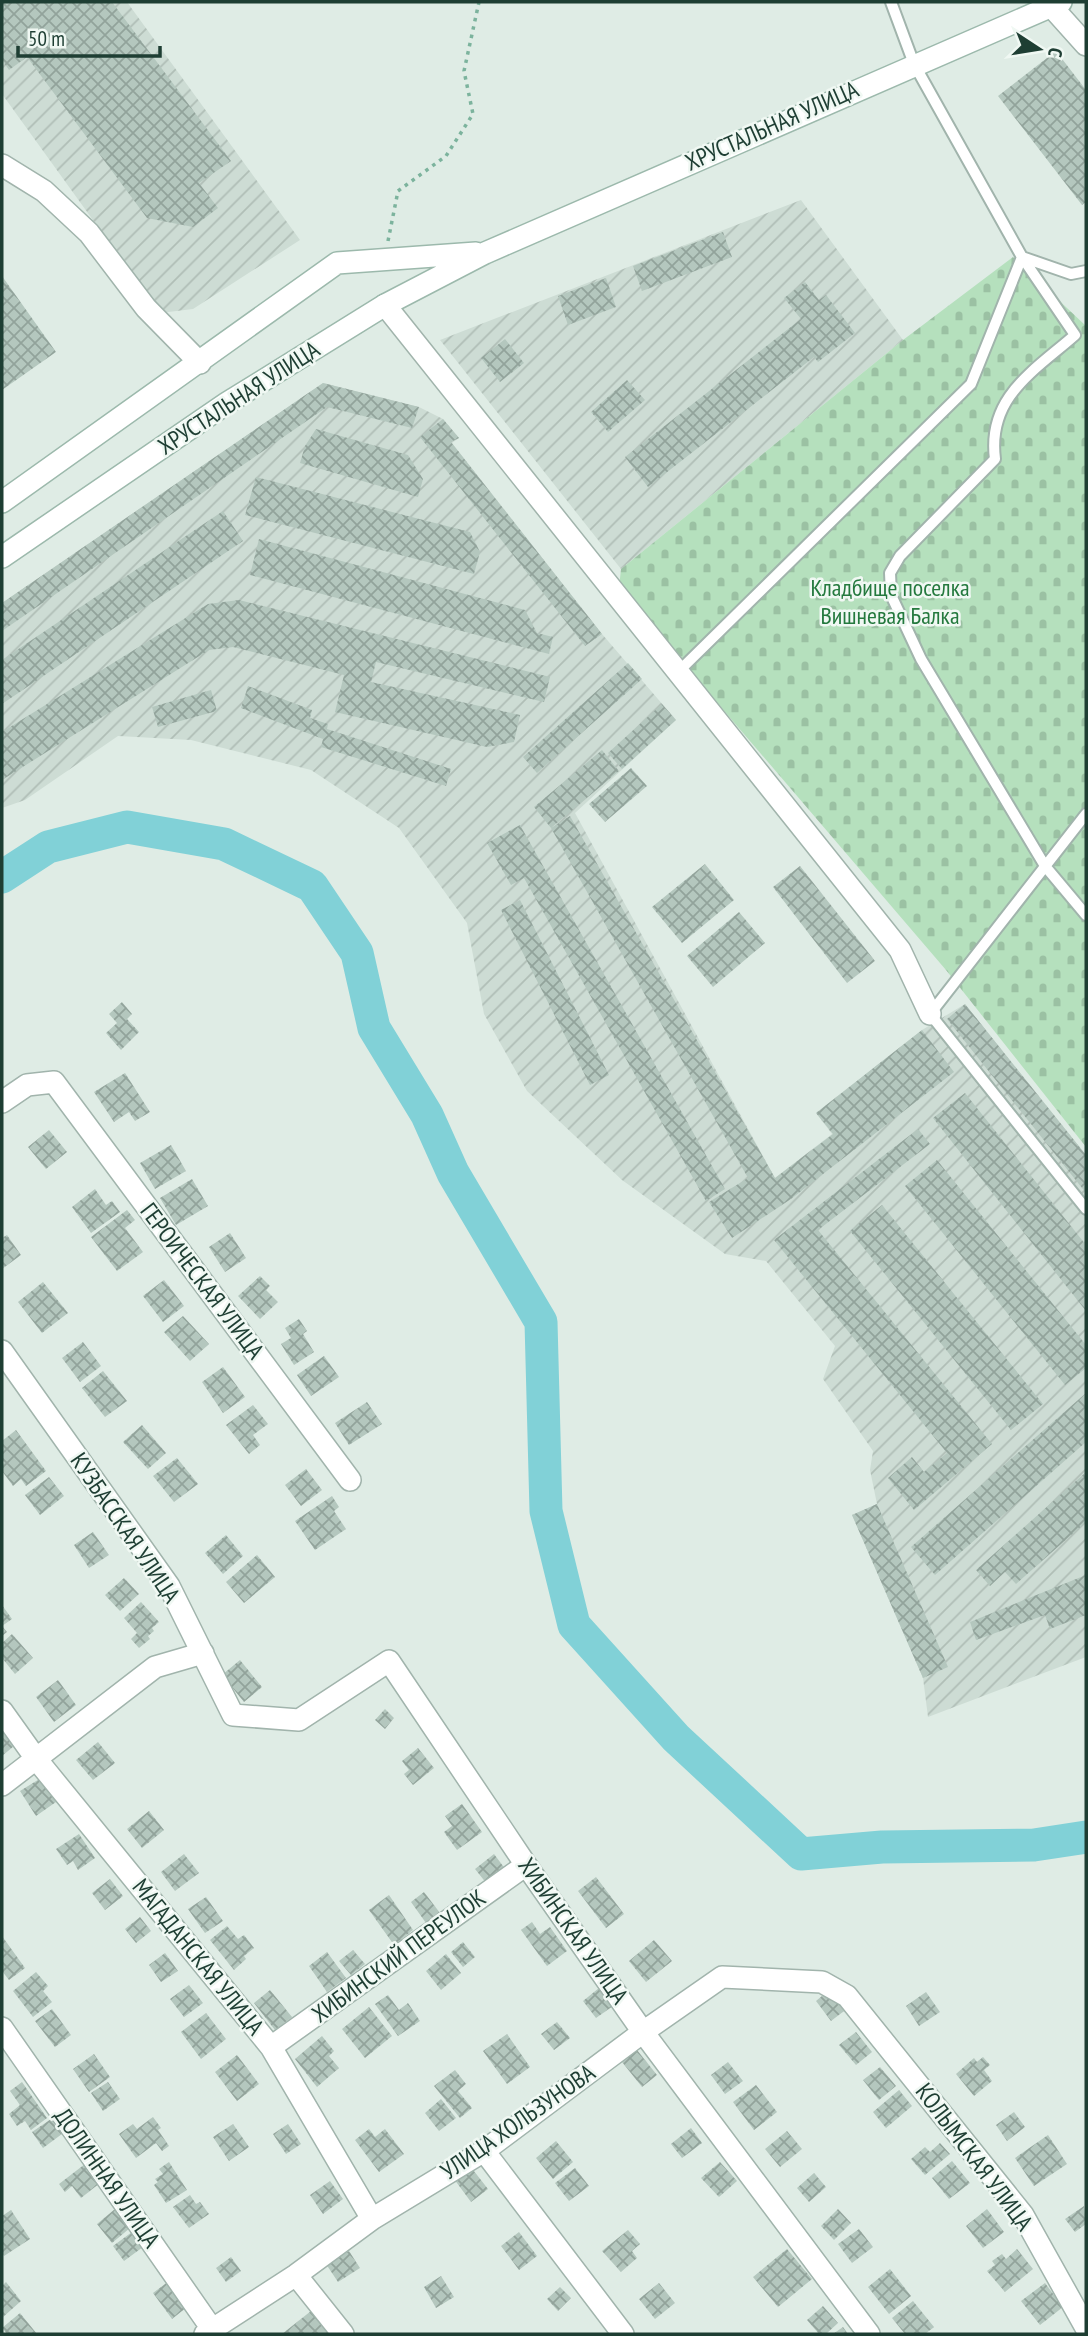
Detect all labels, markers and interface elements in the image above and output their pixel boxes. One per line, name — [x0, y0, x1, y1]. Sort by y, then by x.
scale bar — [18, 14, 159, 58]
north arrow — [1004, 14, 1074, 84]
text: 50 m — [28, 25, 65, 52]
text: С — [1043, 46, 1068, 60]
street label: ХРУСТАЛЬНАЯ УЛИЦА — [680, 73, 864, 178]
street label: ХРУСТАЛЬНАЯ УЛИЦА — [152, 333, 326, 461]
park label: Кладбище поселка Вишневая Балка — [810, 572, 970, 631]
street label: ГЕРОИЧЕСКАЯ УЛИЦА — [134, 1196, 272, 1365]
street label: КУЗБАССКАЯ УЛИЦА — [64, 1447, 187, 1609]
street label: ХИБИНСКАЯ УЛИЦА — [511, 1852, 636, 2010]
street label: МАГАДАНСКАЯ УЛИЦА — [126, 1872, 271, 2042]
street label: ХИБИНСКИЙ ПЕРЕУЛОК — [306, 1882, 492, 2029]
street label: УЛИЦА ХОЛЬЗУНОВА — [434, 2056, 601, 2186]
street label: КОЛЫМСКАЯ УЛИЦА — [909, 2077, 1040, 2237]
street label: ДОЛИННАЯ УЛИЦА — [48, 2102, 167, 2254]

